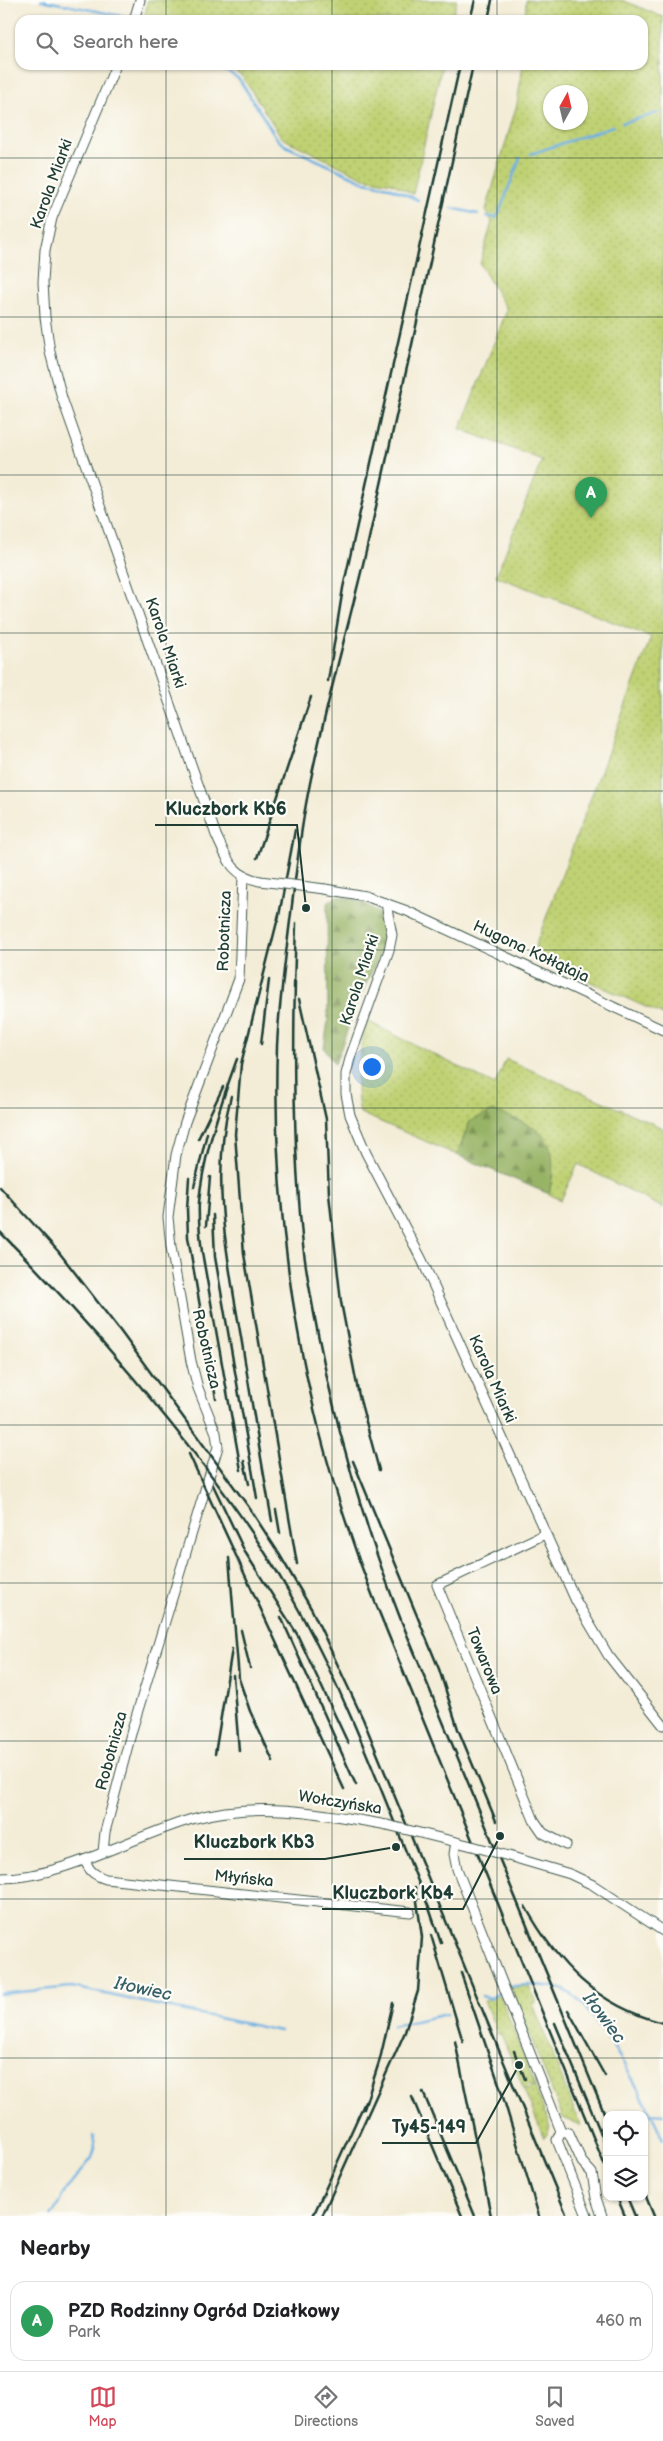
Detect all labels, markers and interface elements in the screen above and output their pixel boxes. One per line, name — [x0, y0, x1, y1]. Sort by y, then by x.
search box — [15, 15, 648, 70]
icon: search — [33, 29, 61, 57]
text: Search here — [73, 31, 178, 54]
north arrow — [543, 85, 588, 130]
street label: Karola Miarki — [27, 136, 77, 232]
pin: A — [575, 477, 607, 518]
street label: Karola Miarki — [141, 595, 189, 691]
callout: Kluczbork Kb6 — [155, 792, 297, 825]
text: Kluczbork Kb6 — [165, 799, 287, 820]
street label: Robotnicza — [214, 890, 236, 972]
street label: Hugona Kołłątaja — [470, 917, 592, 987]
street label: Karola Miarki — [336, 932, 384, 1028]
your location — [359, 1054, 385, 1080]
street label: Robotnicza — [188, 1307, 224, 1391]
street label: Karola Miarki — [464, 1332, 520, 1426]
street label: Towarowa — [462, 1625, 506, 1697]
street label: Robotnicza — [92, 1709, 132, 1793]
street label: Wołczyńska — [297, 1787, 383, 1819]
callout: Kluczbork Kb3 — [184, 1826, 325, 1859]
text: Kluczbork Kb3 — [193, 1832, 315, 1853]
street label: Młyńska — [214, 1866, 274, 1892]
callout: Kluczbork Kb4 — [322, 1876, 463, 1909]
text: Kluczbork Kb4 — [332, 1883, 454, 1904]
water label: Iłowiec — [111, 1972, 174, 2005]
water label: Iłowiec — [578, 1988, 630, 2048]
callout: Ty45-149 — [382, 2110, 476, 2143]
map controls — [603, 2111, 648, 2201]
button: locate — [603, 2111, 648, 2156]
text: Ty45-149 — [392, 2117, 466, 2138]
button: layers — [603, 2156, 648, 2201]
text: Nearby — [20, 2236, 90, 2261]
text: PZD Rodzinny Ogród Działkowy — [68, 2300, 340, 2323]
text: A — [32, 2312, 42, 2331]
text: 460 m — [596, 2312, 642, 2331]
text: Park — [68, 2323, 100, 2342]
tab: Map — [89, 2383, 117, 2430]
tab: Directions — [294, 2383, 358, 2430]
tab: Saved — [535, 2383, 574, 2430]

